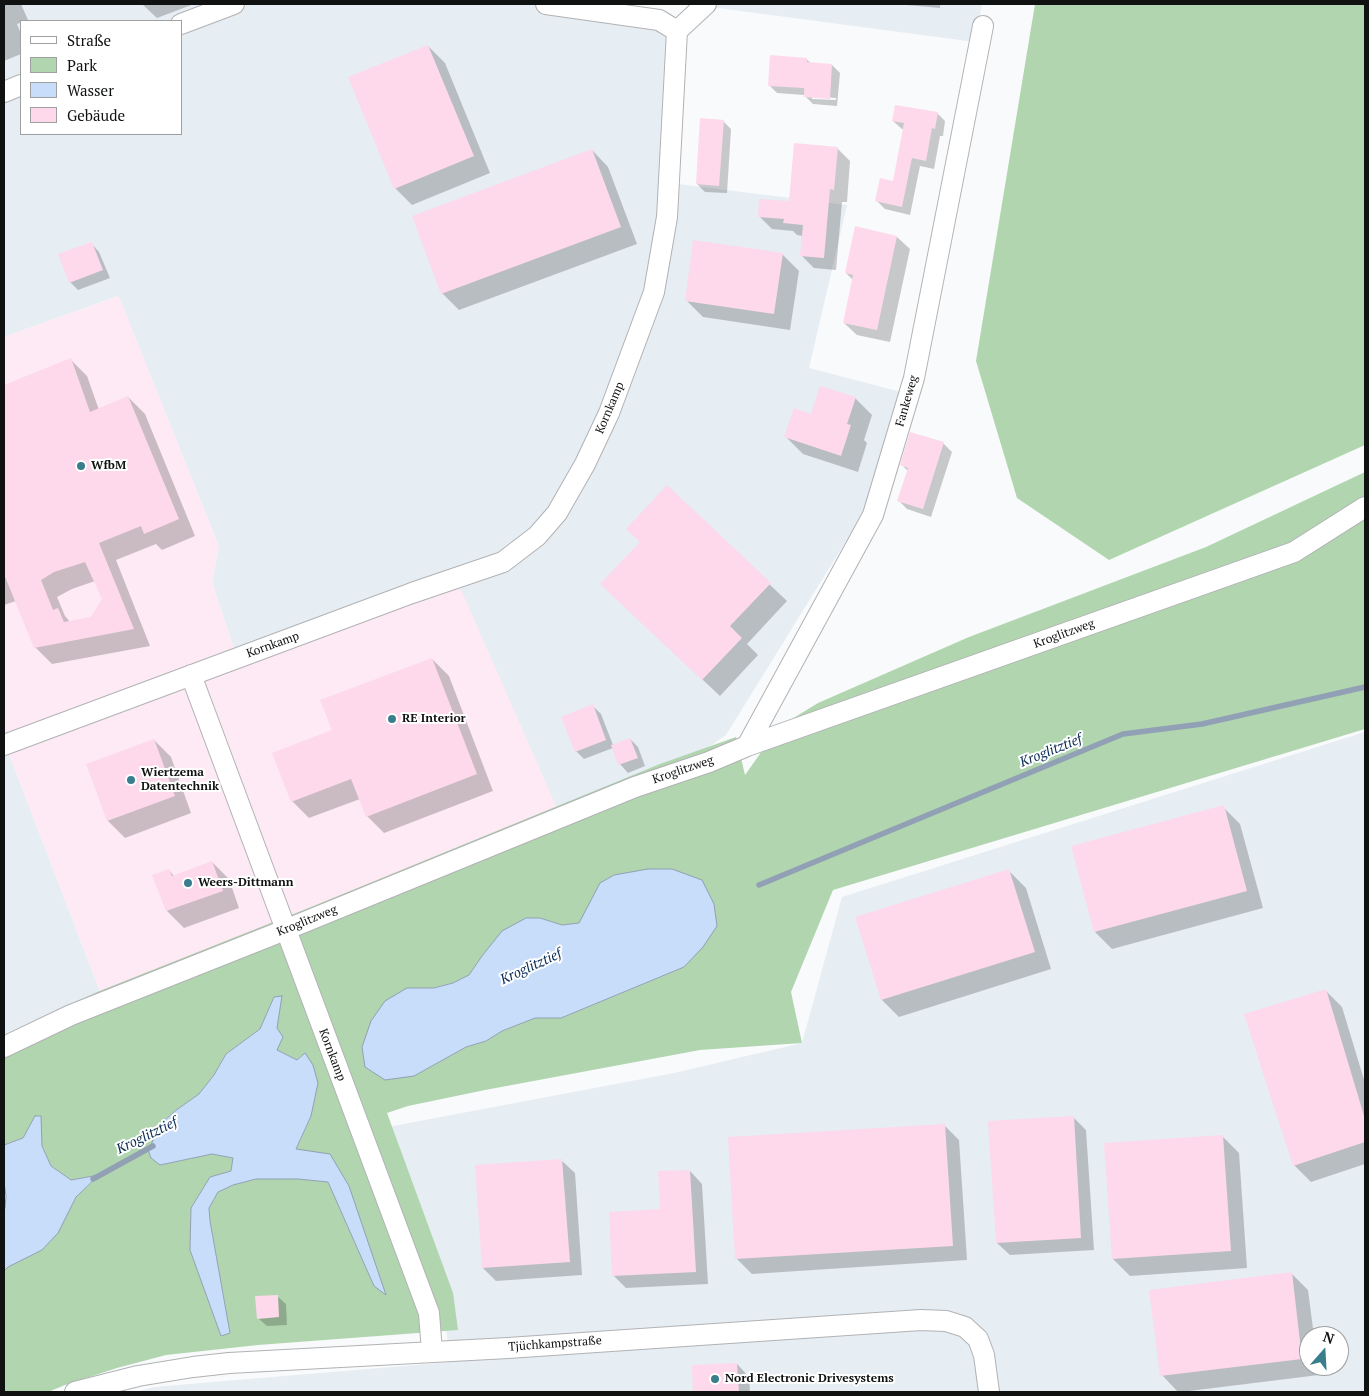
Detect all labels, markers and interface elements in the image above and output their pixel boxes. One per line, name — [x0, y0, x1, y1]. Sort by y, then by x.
legend — [20, 20, 182, 135]
text: Straße — [67, 30, 111, 50]
text: Park — [67, 55, 97, 75]
text: Wasser — [67, 80, 114, 100]
text: Gebäude — [67, 105, 125, 125]
street label: Fankeweg — [893, 374, 921, 428]
street label: Kornkamp — [593, 380, 627, 436]
place label: WfbM — [91, 459, 126, 473]
marker: WfbM — [75, 460, 87, 472]
street label: Kroglitzweg — [1032, 616, 1096, 652]
street label: Kornkamp — [245, 629, 301, 661]
place label: RE Interior — [402, 712, 466, 726]
marker: RE Interior — [386, 713, 398, 725]
water label: Kroglitztief — [1017, 731, 1085, 771]
street label: Kroglitzweg — [651, 753, 715, 787]
place label: Wiertzema Datentechnik — [141, 766, 219, 794]
marker: Wiertzema Datentechnik — [125, 774, 137, 786]
place label: Weers-Dittmann — [198, 876, 293, 890]
marker: Weers-Dittmann — [182, 877, 194, 889]
street label: Kroglitzweg — [275, 902, 339, 940]
water label: Kroglitztief — [498, 946, 564, 988]
street label: Kornkamp — [315, 1027, 349, 1083]
water label: Kroglitztief — [114, 1114, 180, 1158]
north arrow — [1299, 1326, 1349, 1376]
text: N — [1321, 1327, 1337, 1348]
street label: Tjüchkampstraße — [508, 1334, 602, 1354]
place label: Nord Electronic Drivesystems — [725, 1372, 894, 1386]
marker: Nord Electronic Drivesystems — [709, 1373, 721, 1385]

